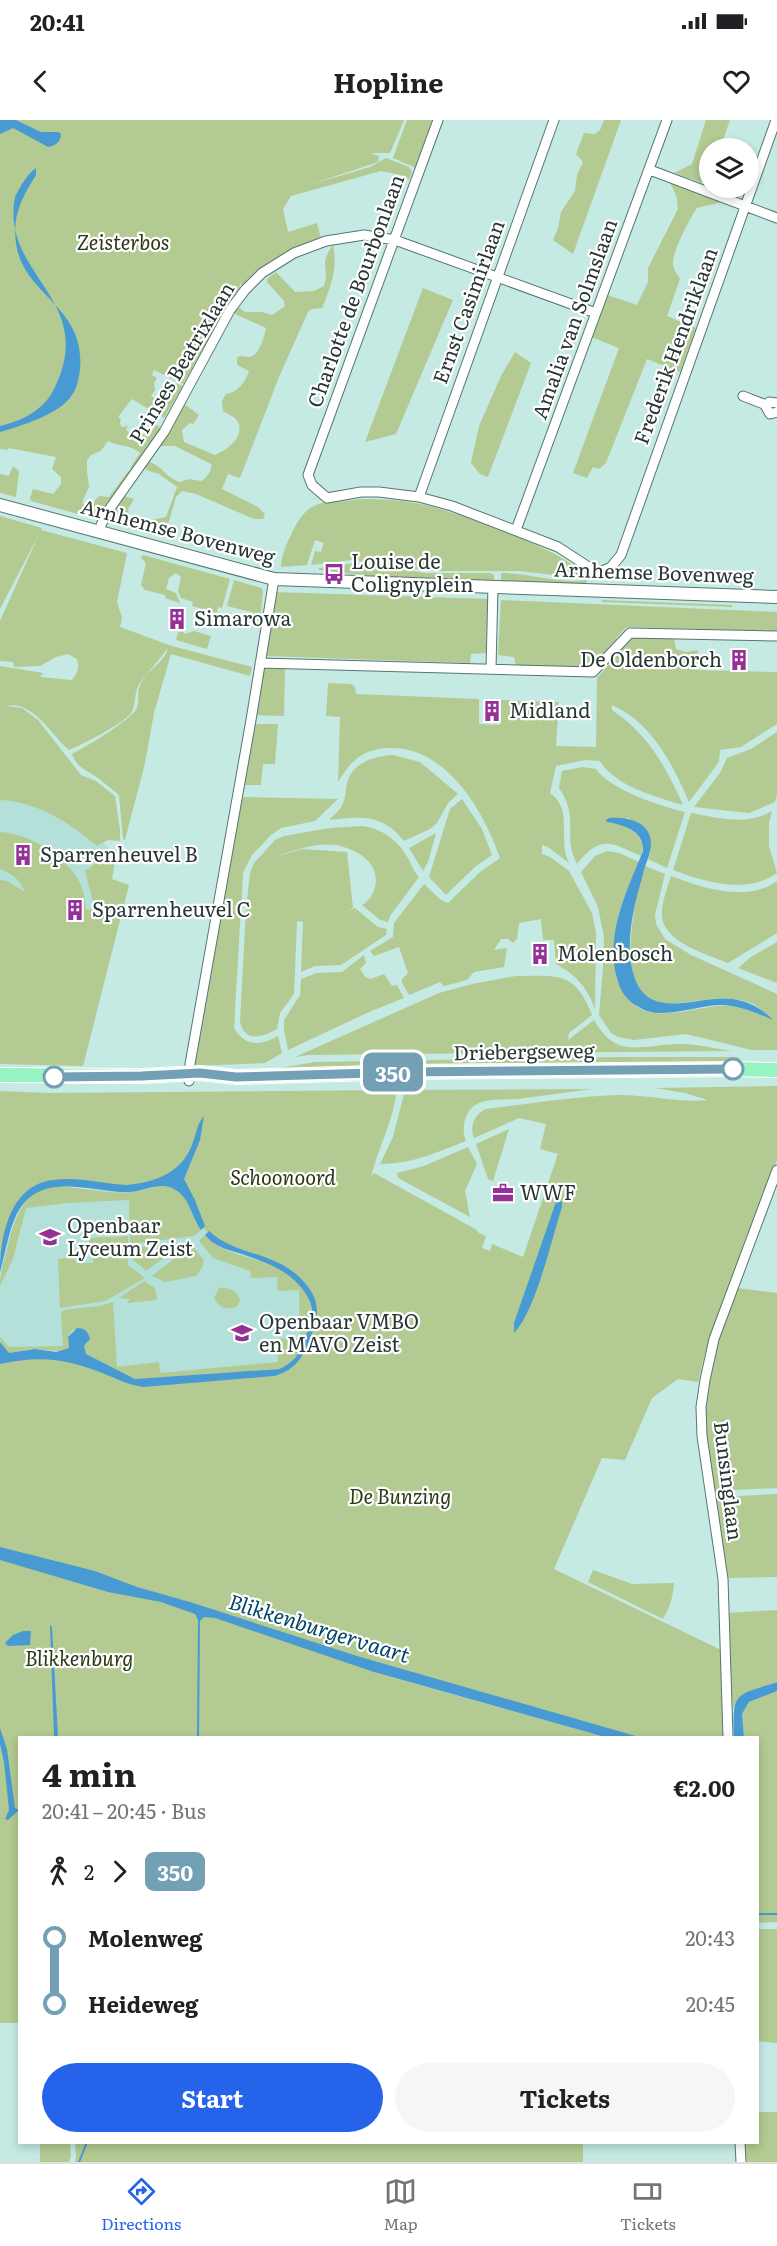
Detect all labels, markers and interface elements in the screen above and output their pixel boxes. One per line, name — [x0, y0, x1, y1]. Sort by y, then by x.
text: 20:41 — [30, 5, 85, 38]
text: Hopline — [333, 61, 444, 101]
icon: back — [24, 65, 57, 98]
icon: heart — [720, 65, 753, 98]
map controls — [699, 138, 759, 198]
button: layers — [699, 138, 759, 198]
street label: Charlotte de Bourbonlaan — [298, 170, 410, 411]
street label: Amalia van Solmslaan — [523, 214, 623, 423]
street label: Ernst Casimirlaan — [424, 215, 511, 388]
park label: Zeisterbos — [77, 226, 169, 256]
street label: Frederik Hendriklaan — [625, 243, 724, 448]
street label: Prinses Beatrixlaan — [120, 276, 240, 448]
street label: Arnhemse Bovenweg — [78, 490, 280, 571]
place label: Louise de Colignyplein — [351, 545, 473, 598]
street label: Arnhemse Bovenweg — [554, 553, 755, 590]
bus stop icon: Louise de Colignyplein — [322, 562, 346, 586]
place label: Simarowa — [194, 602, 291, 632]
building icon: Simarowa — [165, 607, 189, 631]
place label: De Oldenborch — [580, 643, 722, 673]
building icon: De Oldenborch — [727, 648, 751, 672]
place label: Midland — [509, 694, 590, 724]
building icon: Midland — [480, 699, 504, 723]
place label: Sparrenheuvel B — [40, 838, 198, 868]
building icon: Sparrenheuvel B — [11, 843, 35, 867]
place label: Sparrenheuvel C — [92, 893, 251, 923]
building icon: Sparrenheuvel C — [63, 898, 87, 922]
place label: Molenbosch — [557, 937, 673, 967]
building icon: Molenbosch — [528, 942, 552, 966]
street label: Driebergseweg — [453, 1034, 596, 1066]
line badge: 350 — [358, 1052, 428, 1092]
text: 350 — [375, 1057, 411, 1088]
unlabelled marker — [722, 1058, 744, 1080]
unlabelled marker — [43, 1066, 65, 1088]
park label: Schoonoord — [230, 1161, 336, 1191]
place label: WWF — [520, 1176, 576, 1206]
office icon: WWF — [491, 1181, 515, 1205]
place label: Openbaar Lyceum Zeist — [67, 1209, 193, 1262]
school or university icon: Openbaar Lyceum Zeist — [38, 1225, 62, 1249]
place label: Openbaar VMBO en MAVO Zeist — [259, 1305, 419, 1358]
school or university icon: Openbaar VMBO en MAVO Zeist — [230, 1321, 254, 1345]
street label: Bunsinglaan — [708, 1419, 752, 1542]
park label: De Bunzing — [349, 1480, 451, 1510]
water label: Blikkenburgervaart — [225, 1584, 415, 1669]
park label: Blikkenburg — [25, 1642, 133, 1672]
text: 4 min — [42, 1748, 136, 1797]
text: €2.00 — [674, 1771, 735, 1804]
text: 20:41 – 20:45 · Bus — [42, 1795, 206, 1825]
icon: walk — [42, 1855, 75, 1888]
icon: forward — [103, 1855, 136, 1888]
text: 2 — [84, 1856, 94, 1886]
text: 350 — [157, 1856, 193, 1887]
text: Molenweg — [88, 1921, 203, 1954]
text: 20:43 — [685, 1922, 735, 1952]
text: Heideweg — [88, 1987, 198, 2020]
text: 20:45 — [686, 1988, 735, 2018]
button: Start — [42, 2063, 383, 2132]
button: Tickets — [395, 2063, 735, 2132]
tab: Directions — [101, 2175, 181, 2235]
tab: Map — [384, 2175, 418, 2235]
tab: Tickets — [620, 2175, 676, 2235]

